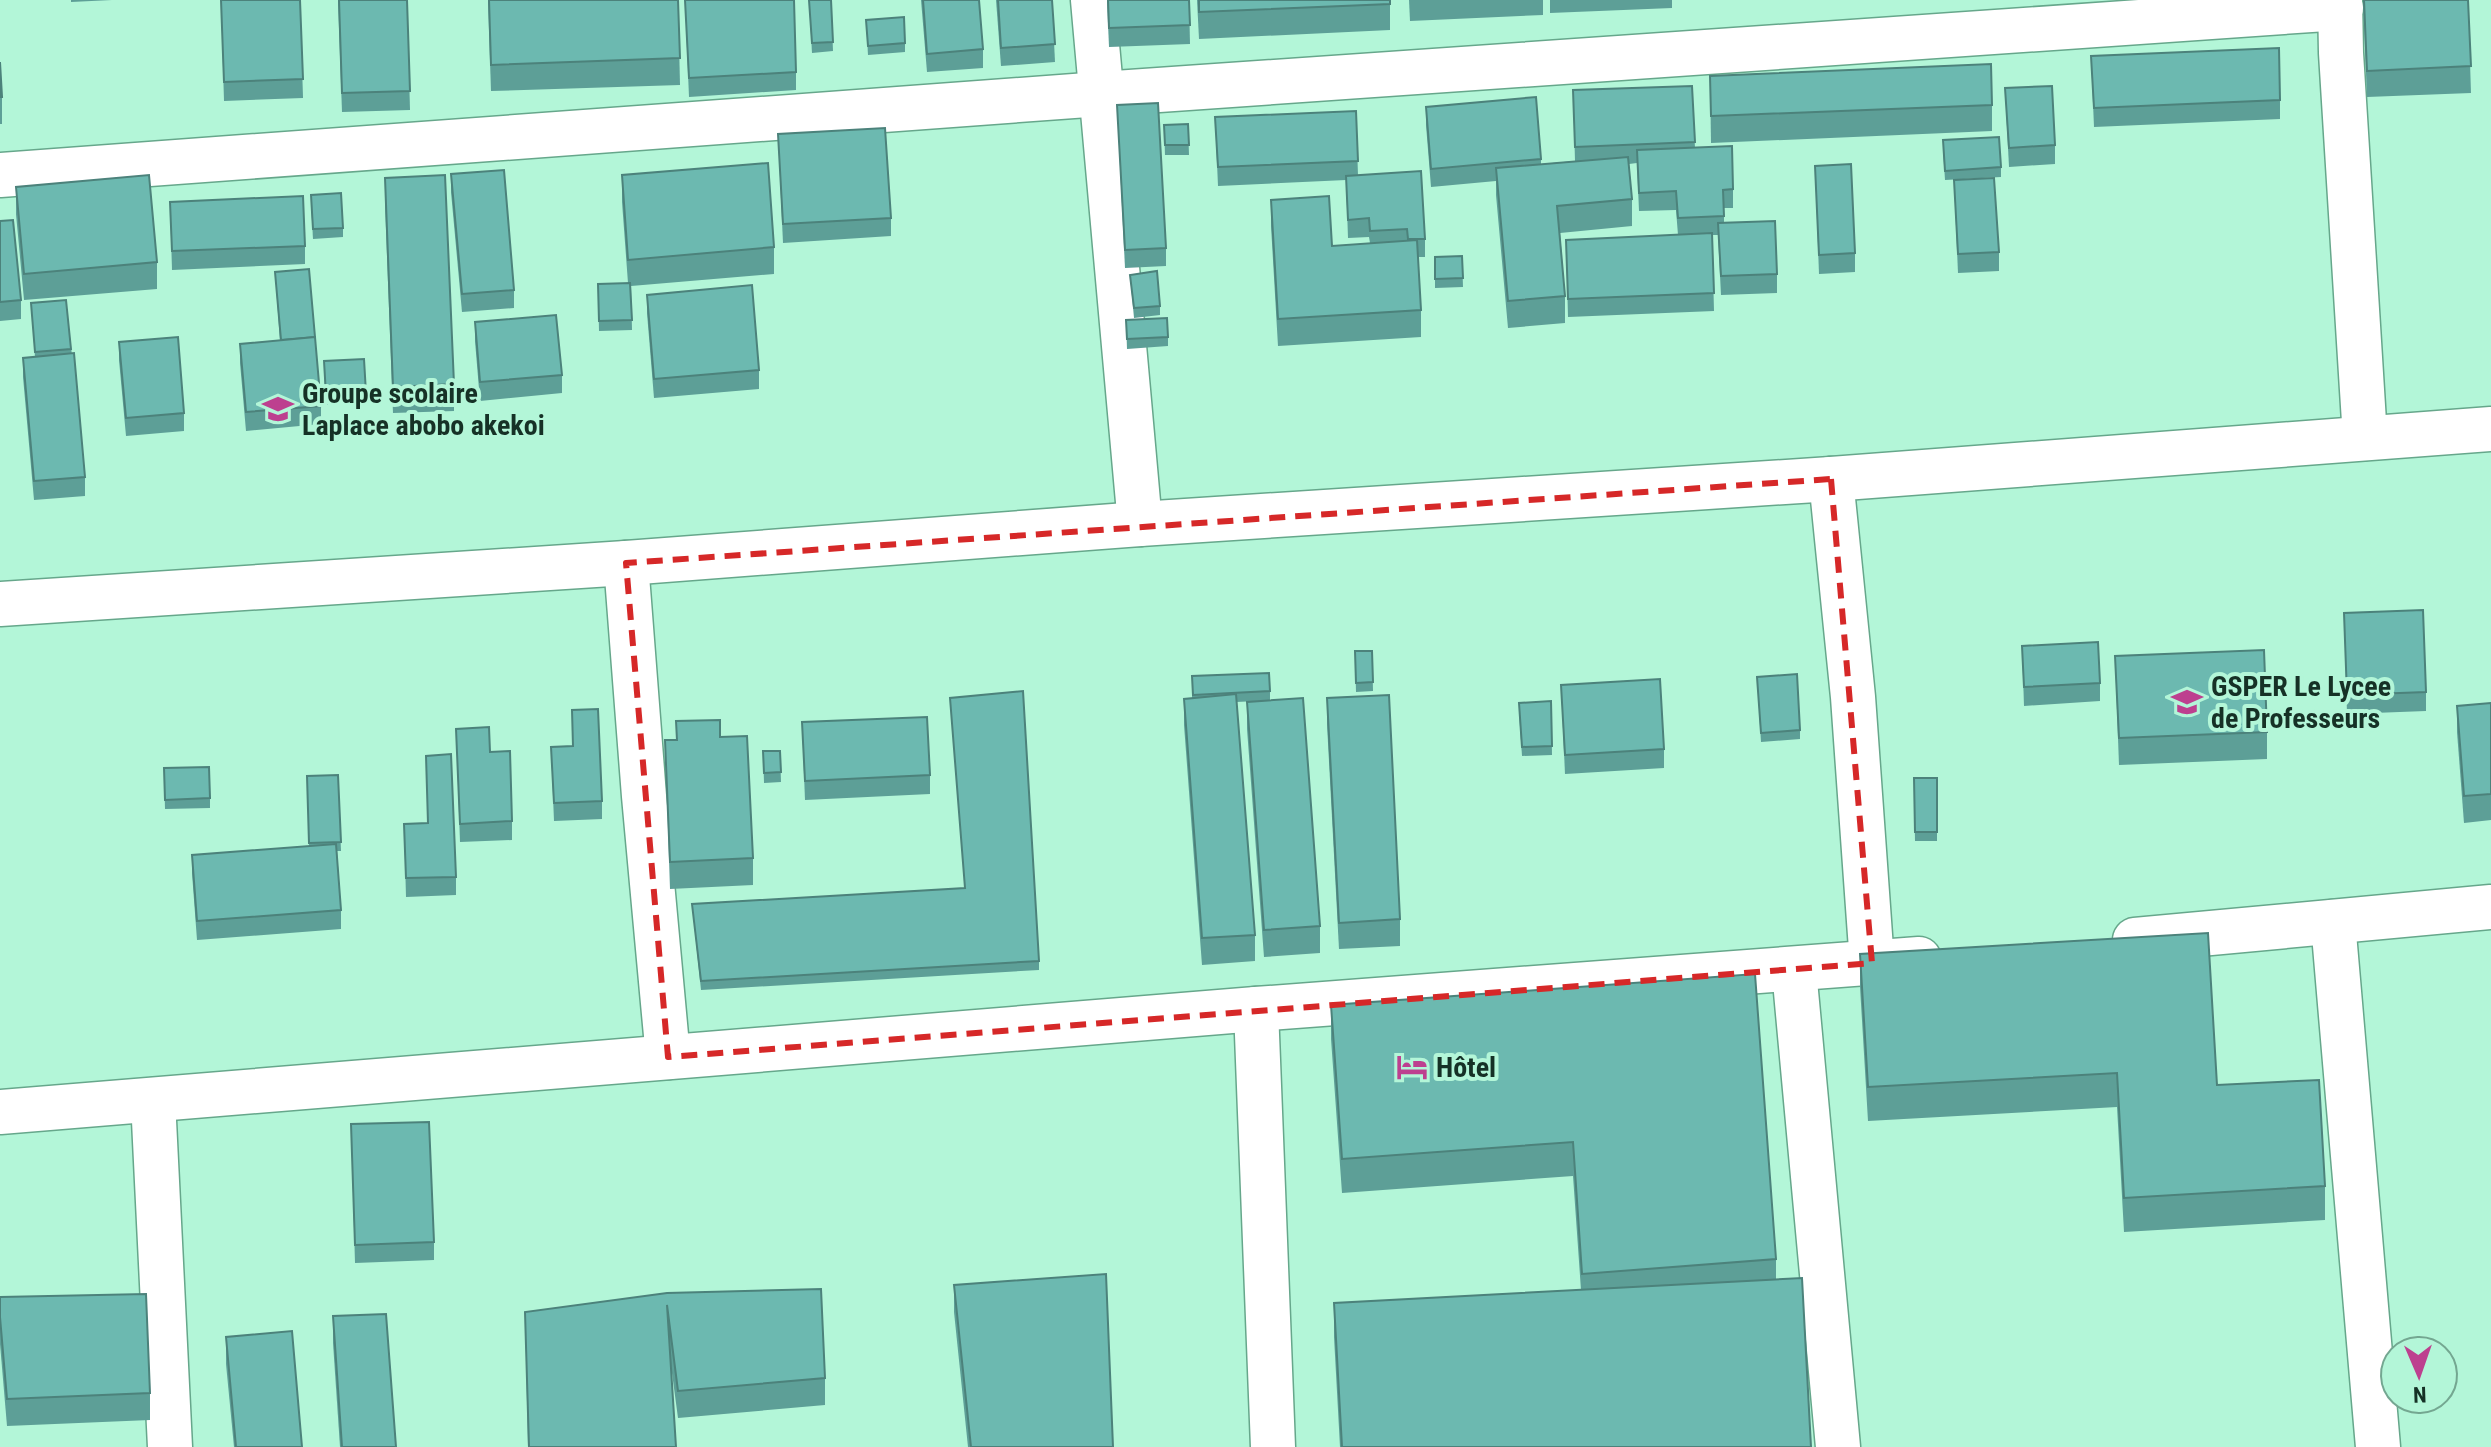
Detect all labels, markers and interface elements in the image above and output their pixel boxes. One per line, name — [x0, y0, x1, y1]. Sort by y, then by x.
place label: Groupe scolaire Laplace abobo akekoi — [302, 377, 545, 442]
school or university icon: Groupe scolaire Laplace abobo akekoi — [261, 392, 295, 426]
place label: GSPER Le Lycee de Professeurs — [2211, 670, 2391, 735]
school or university icon: GSPER Le Lycee de Professeurs — [2170, 685, 2204, 719]
hotel icon: Hôtel — [1395, 1050, 1429, 1084]
place label: Hôtel — [1436, 1051, 1496, 1084]
north arrow — [2379, 1335, 2459, 1415]
text: N — [2413, 1382, 2427, 1407]

